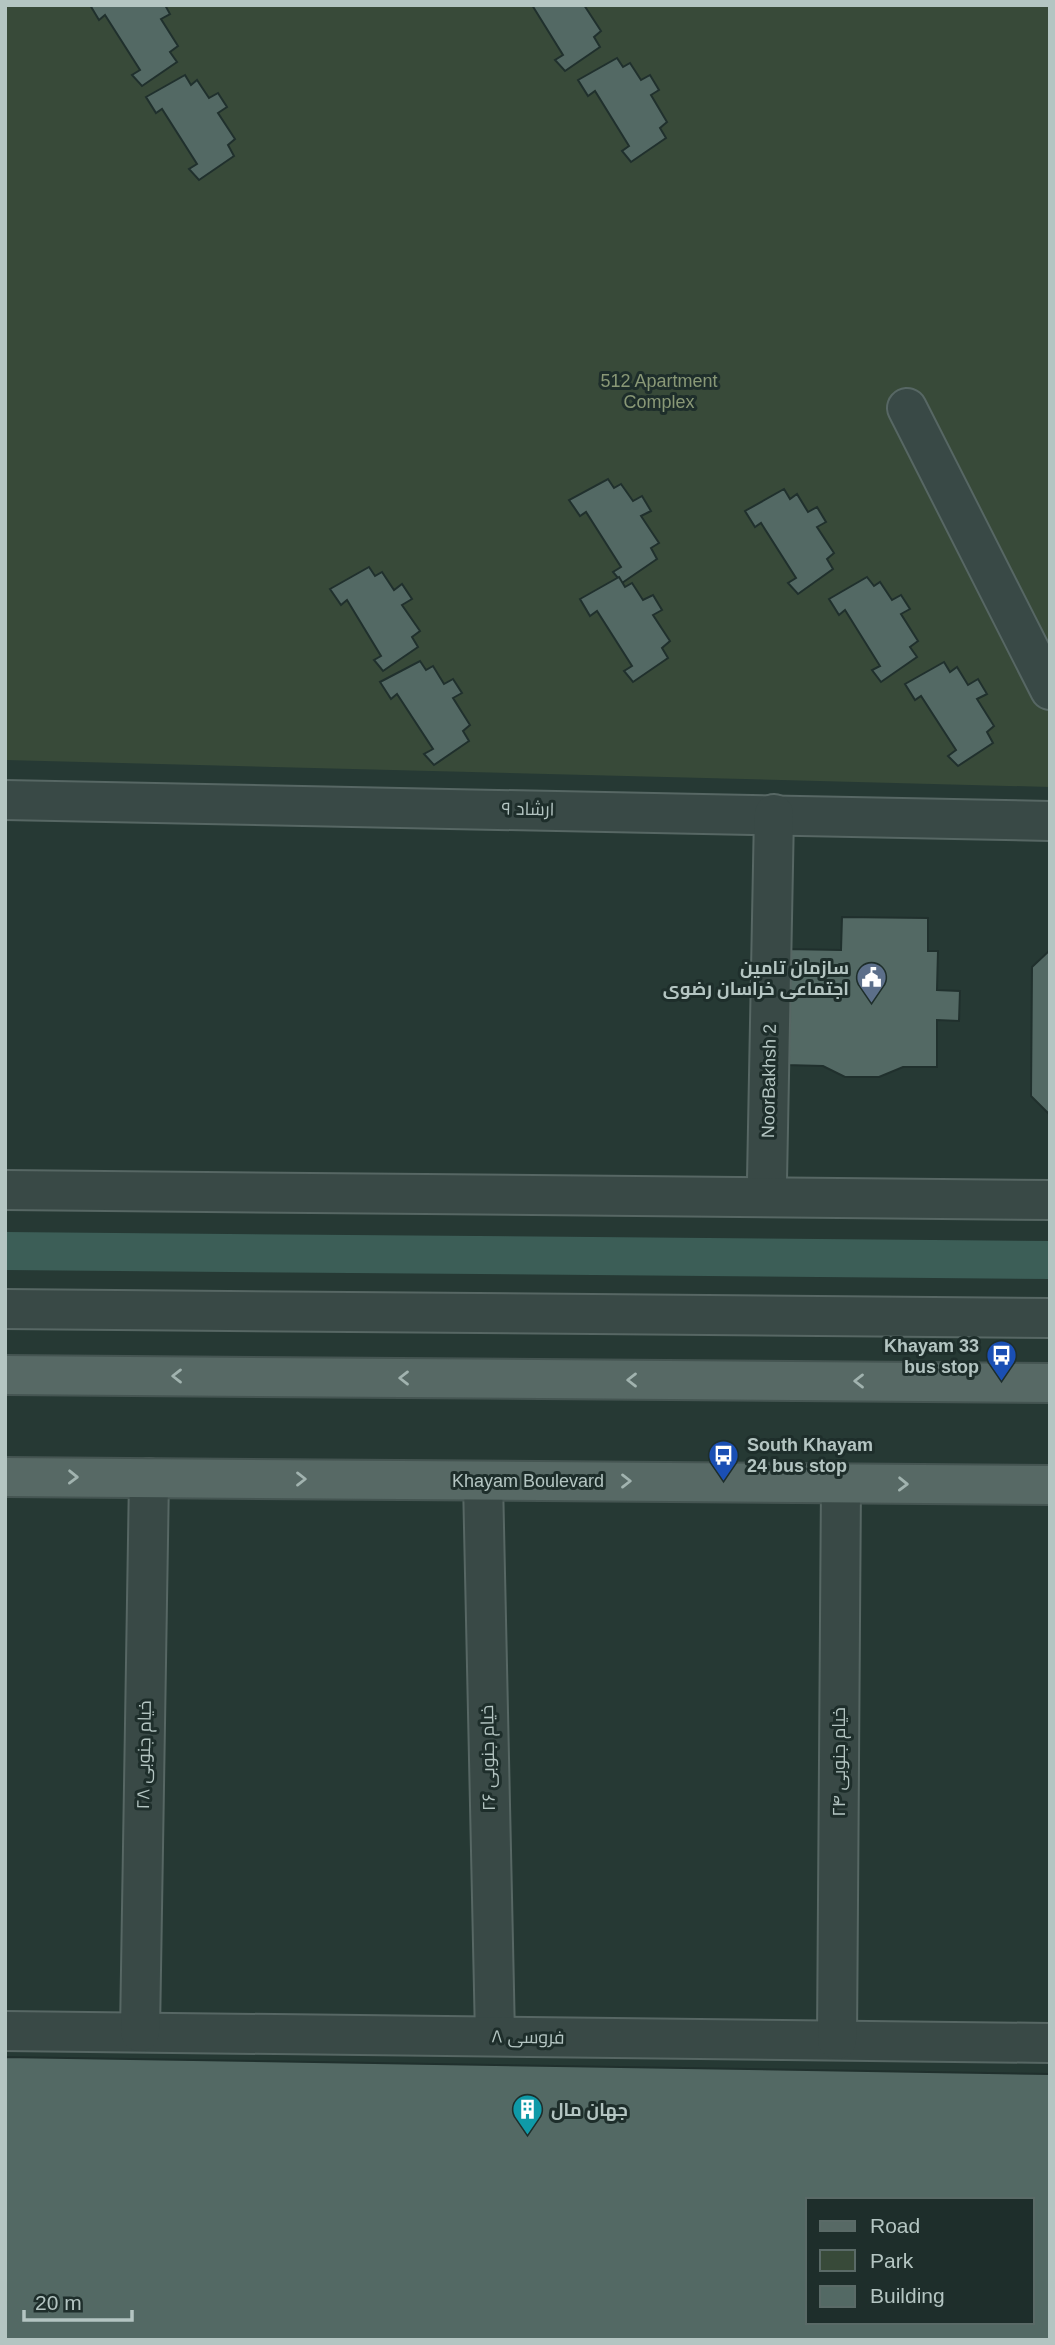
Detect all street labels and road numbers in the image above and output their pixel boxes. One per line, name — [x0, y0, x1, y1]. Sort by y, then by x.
street label: ارشاد ۹ — [501, 799, 555, 820]
street label: NoorBakhsh 2 — [758, 1024, 780, 1138]
street label: Khayam Boulevard — [452, 1471, 604, 1491]
street label: خیام جنوبی ۲۸ — [133, 1700, 157, 1810]
street label: خیام جنوبی ۲۶ — [477, 1705, 501, 1811]
street label: خیام جنوبی ۲۴ — [829, 1707, 851, 1817]
street label: فروسی ۸ — [491, 2026, 565, 2049]

